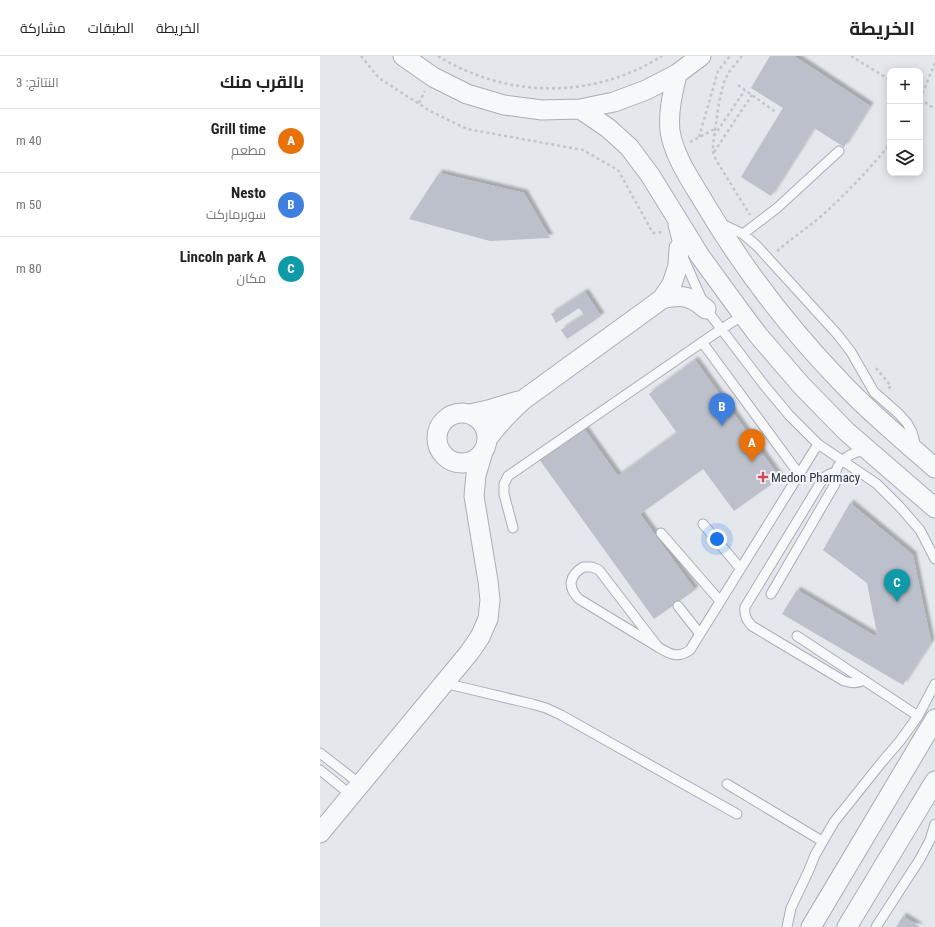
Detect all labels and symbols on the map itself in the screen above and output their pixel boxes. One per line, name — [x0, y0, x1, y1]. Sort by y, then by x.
pin: B — [709, 393, 735, 426]
pin: A — [739, 429, 765, 462]
place label: Medon Pharmacy — [771, 470, 861, 485]
marker: Medon Pharmacy — [758, 472, 768, 482]
your location — [707, 529, 727, 549]
pin: C — [884, 569, 910, 602]

